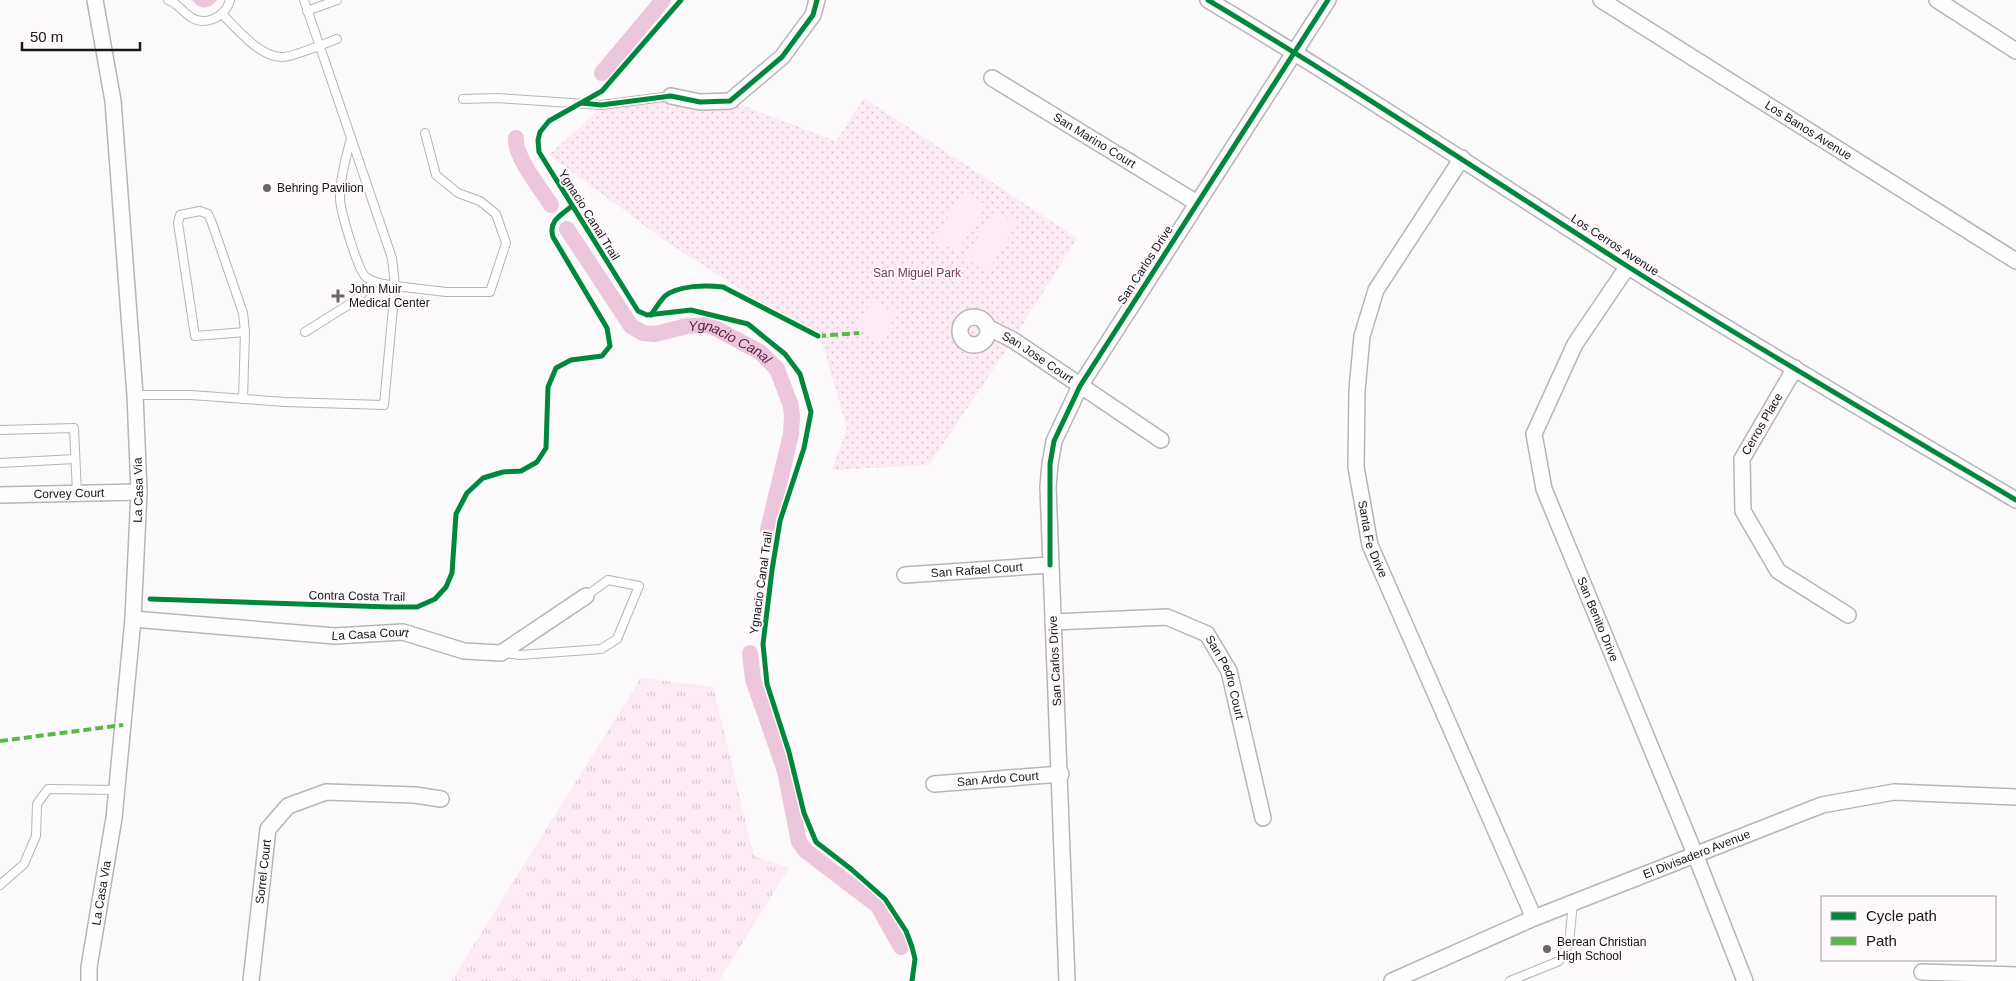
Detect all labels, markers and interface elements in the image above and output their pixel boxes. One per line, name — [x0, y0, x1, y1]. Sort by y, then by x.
scale bar — [22, 20, 140, 52]
text: 50 m — [30, 28, 63, 45]
street label: Los Banos Avenue — [1762, 98, 1855, 163]
street label: San Marino Court — [1051, 110, 1139, 171]
street label: Ygnacio Canal Trail — [555, 167, 623, 263]
place label: Behring Pavilion — [277, 181, 364, 195]
marker: Behring Pavilion — [261, 182, 273, 194]
street label: Los Cerros Avenue — [1568, 211, 1662, 279]
street label: San Carlos Drive — [1114, 223, 1176, 307]
park label: San Miguel Park — [873, 266, 962, 280]
place label: John Muir Medical Center — [349, 282, 430, 310]
marker: John Muir Medical Center — [331, 289, 345, 303]
water label: Ygnacio Canal — [688, 317, 775, 367]
street label: San Jose Court — [1000, 329, 1077, 386]
street label: Cerros Place — [1739, 390, 1786, 458]
street label: La Casa Via — [131, 457, 146, 523]
street label: Corvey Court — [33, 486, 105, 501]
street label: Santa Fe Drive — [1355, 499, 1391, 580]
street label: Ygnacio Canal Trail — [747, 531, 775, 635]
street label: San Rafael Court — [930, 560, 1024, 580]
street label: San Benito Drive — [1574, 575, 1622, 664]
street label: Contra Costa Trail — [309, 588, 405, 604]
street label: San Carlos Drive — [1046, 615, 1064, 707]
street label: La Casa Court — [331, 625, 411, 643]
street label: San Pedro Court — [1202, 633, 1247, 721]
street label: San Ardo Court — [956, 769, 1040, 789]
street label: El Divisadero Avenue — [1641, 827, 1753, 882]
street label: Sorrel Court — [253, 838, 274, 905]
street label: La Casa Via — [89, 859, 114, 926]
legend — [1821, 896, 1996, 961]
text: Cycle path — [1866, 907, 1937, 924]
text: Path — [1866, 932, 1897, 949]
place label: Berean Christian High School — [1557, 935, 1646, 963]
marker: Berean Christian High School — [1541, 943, 1553, 955]

